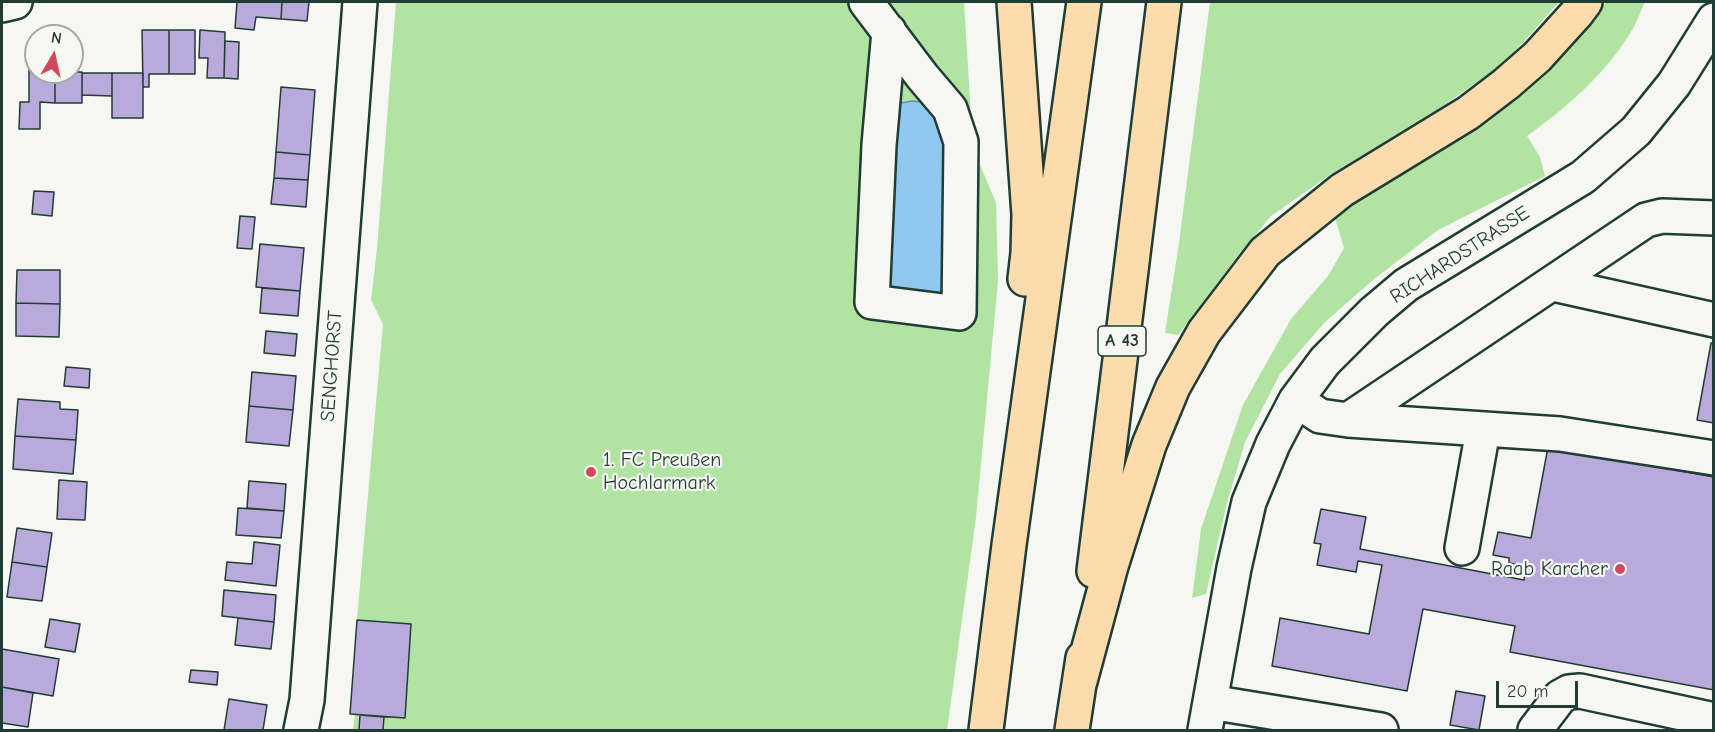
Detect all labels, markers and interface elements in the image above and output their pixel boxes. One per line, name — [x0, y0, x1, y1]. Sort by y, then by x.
north arrow — [24, 24, 84, 84]
text: N — [50, 28, 63, 48]
street label: RICHARDSTRASSE — [1386, 201, 1534, 309]
street label: SENGHORST — [316, 310, 348, 422]
road number: A 43 — [1098, 326, 1146, 356]
place label: 1. FC Preußen Hochlarmark — [603, 448, 721, 495]
marker: 1. FC Preußen Hochlarmark — [584, 465, 598, 479]
place label: Raab Karcher — [1491, 557, 1608, 581]
marker: Raab Karcher — [1613, 562, 1627, 576]
scale bar — [1499, 669, 1582, 707]
text: 20 m — [1507, 681, 1548, 702]

